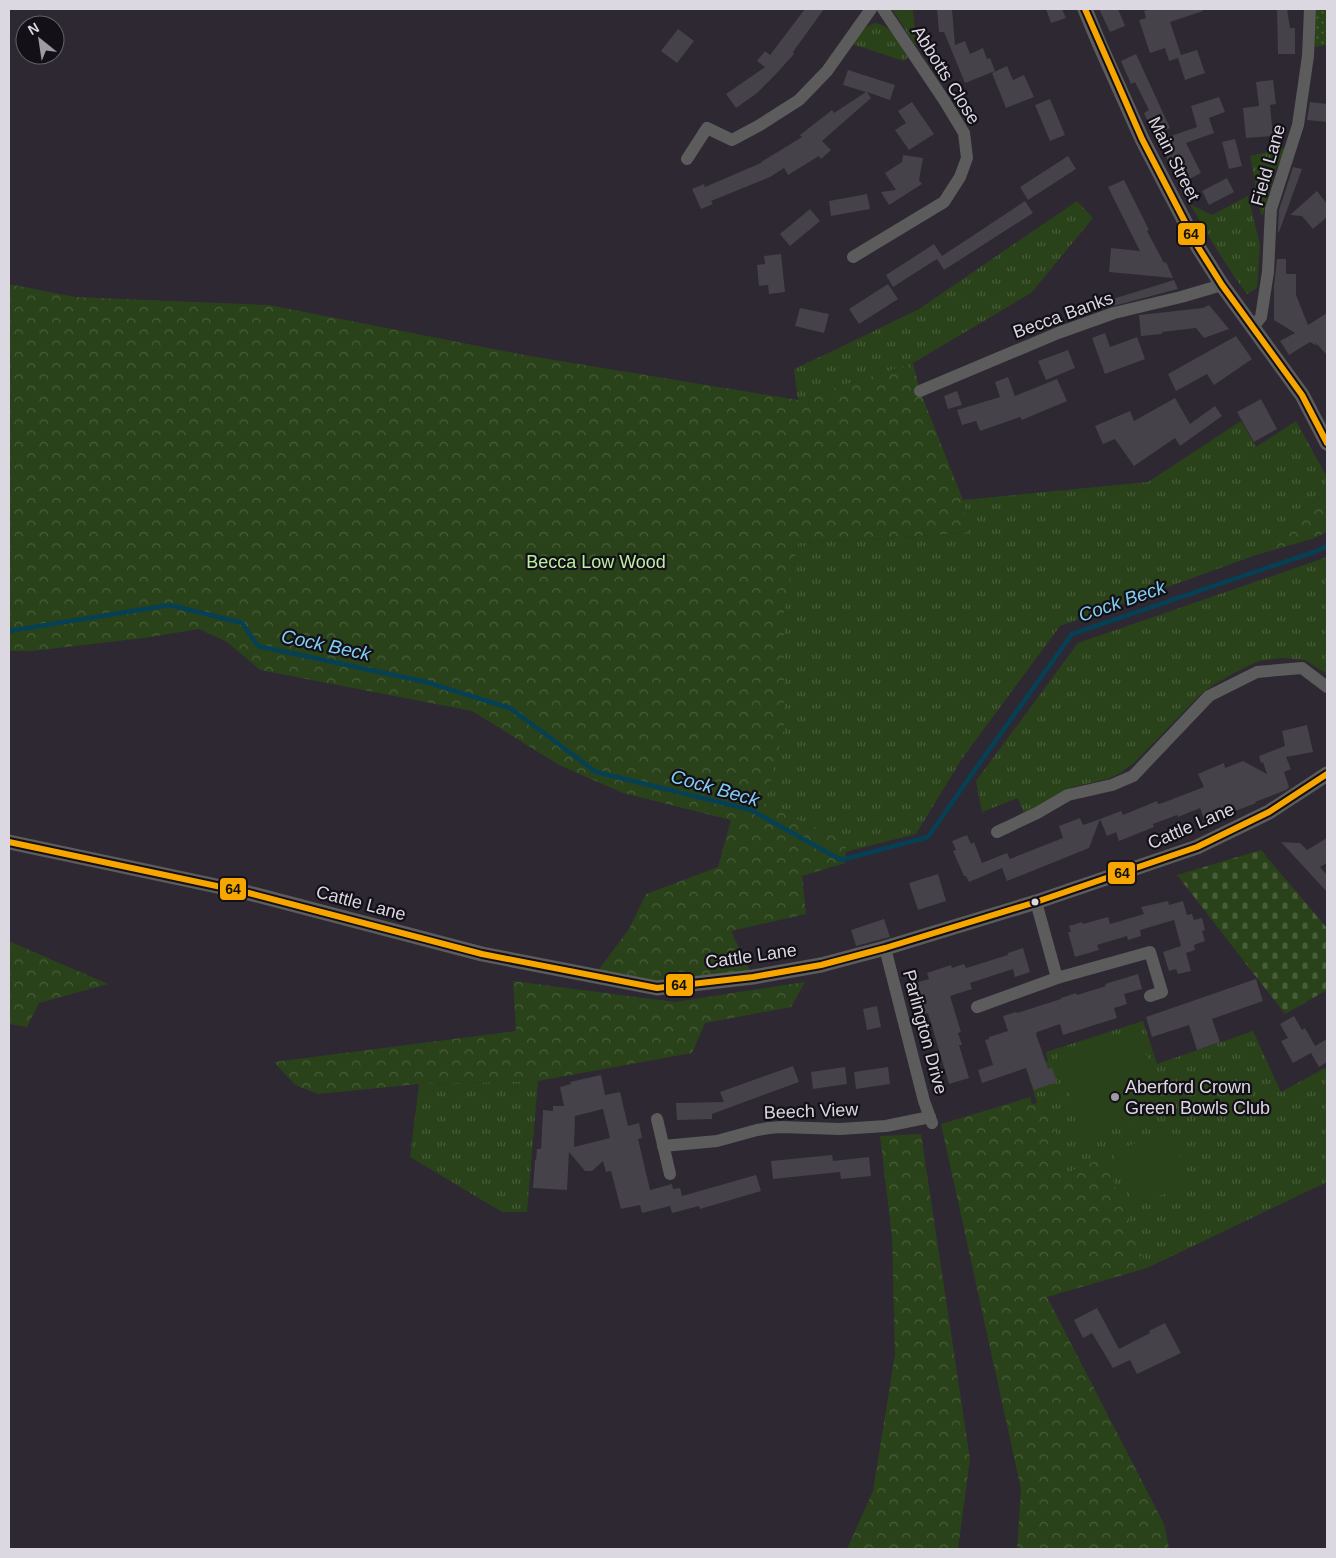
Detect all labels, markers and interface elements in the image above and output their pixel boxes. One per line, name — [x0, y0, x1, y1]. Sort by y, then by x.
north arrow — [15, 15, 65, 65]
text: N — [25, 19, 42, 38]
street label: Abbotts Close — [908, 22, 984, 128]
street label: Main Street — [1144, 113, 1204, 205]
street label: Field Lane — [1247, 122, 1289, 208]
line badge: 64 — [1177, 222, 1206, 246]
text: 64 — [1183, 226, 1199, 242]
street label: Becca Banks — [1010, 288, 1116, 342]
park label: Becca Low Wood — [526, 552, 666, 572]
water label: Cock Beck — [1076, 576, 1170, 626]
water label: Cock Beck — [279, 625, 374, 665]
water label: Cock Beck — [668, 765, 763, 811]
street label: Cattle Lane — [1145, 799, 1237, 853]
line badge: 64 — [1107, 861, 1136, 885]
text: 64 — [1114, 865, 1130, 881]
line badge: 64 — [219, 877, 247, 901]
text: 64 — [225, 881, 241, 897]
street label: Cattle Lane — [314, 881, 408, 925]
unlabelled marker — [1030, 897, 1040, 907]
street label: Cattle Lane — [704, 940, 798, 972]
street label: Parlington Drive — [899, 968, 951, 1096]
line badge: 64 — [665, 973, 694, 997]
text: 64 — [671, 977, 687, 993]
place label: Aberford Crown Green Bowls Club — [1125, 1077, 1270, 1118]
marker: Aberford Crown Green Bowls Club — [1109, 1091, 1121, 1103]
street label: Beech View — [763, 1099, 860, 1123]

